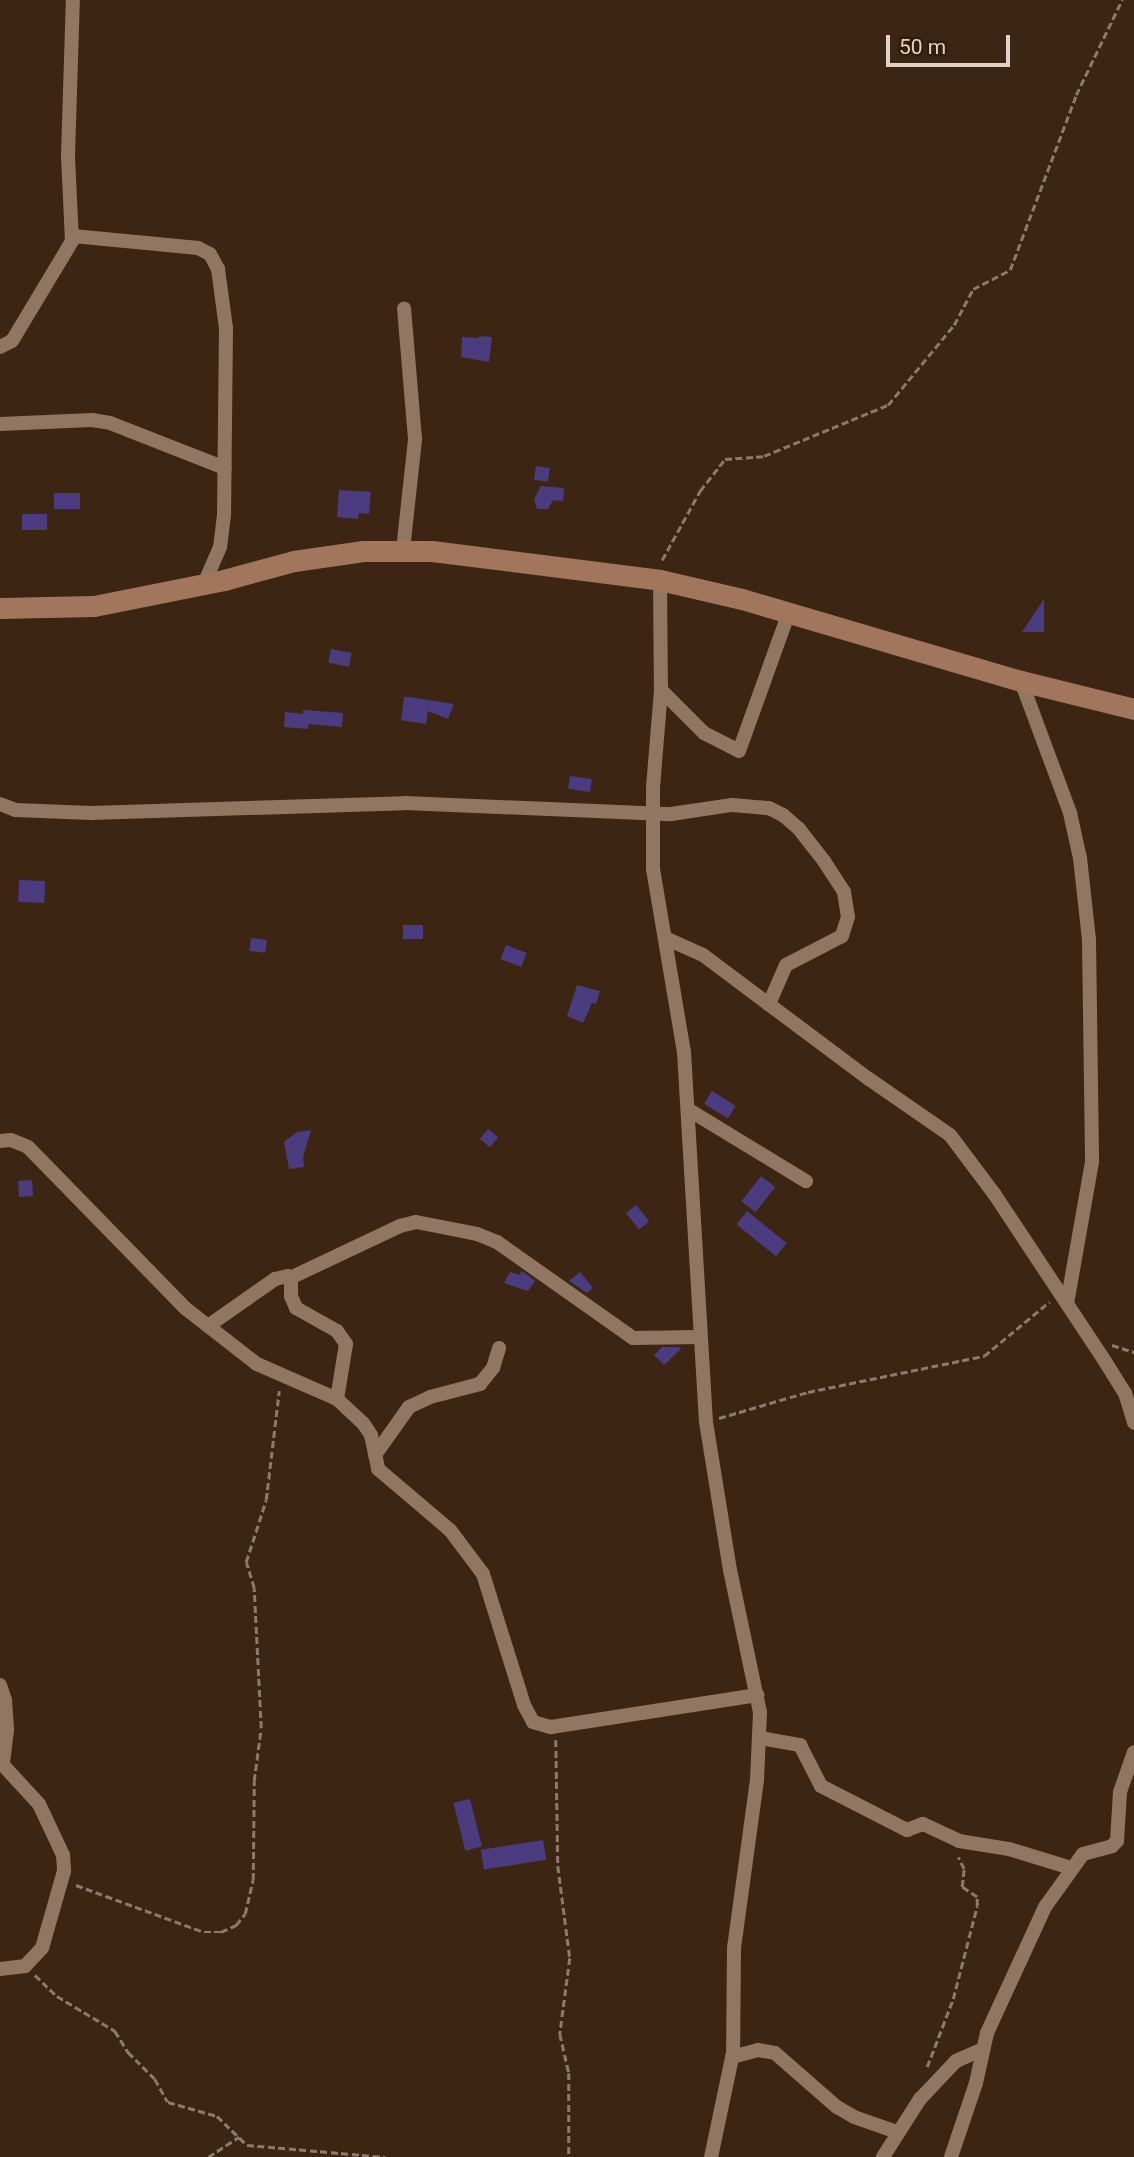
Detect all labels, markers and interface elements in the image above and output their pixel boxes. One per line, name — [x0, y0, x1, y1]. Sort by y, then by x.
scale bar — [889, 21, 1013, 65]
text: 50 m — [899, 35, 946, 59]

